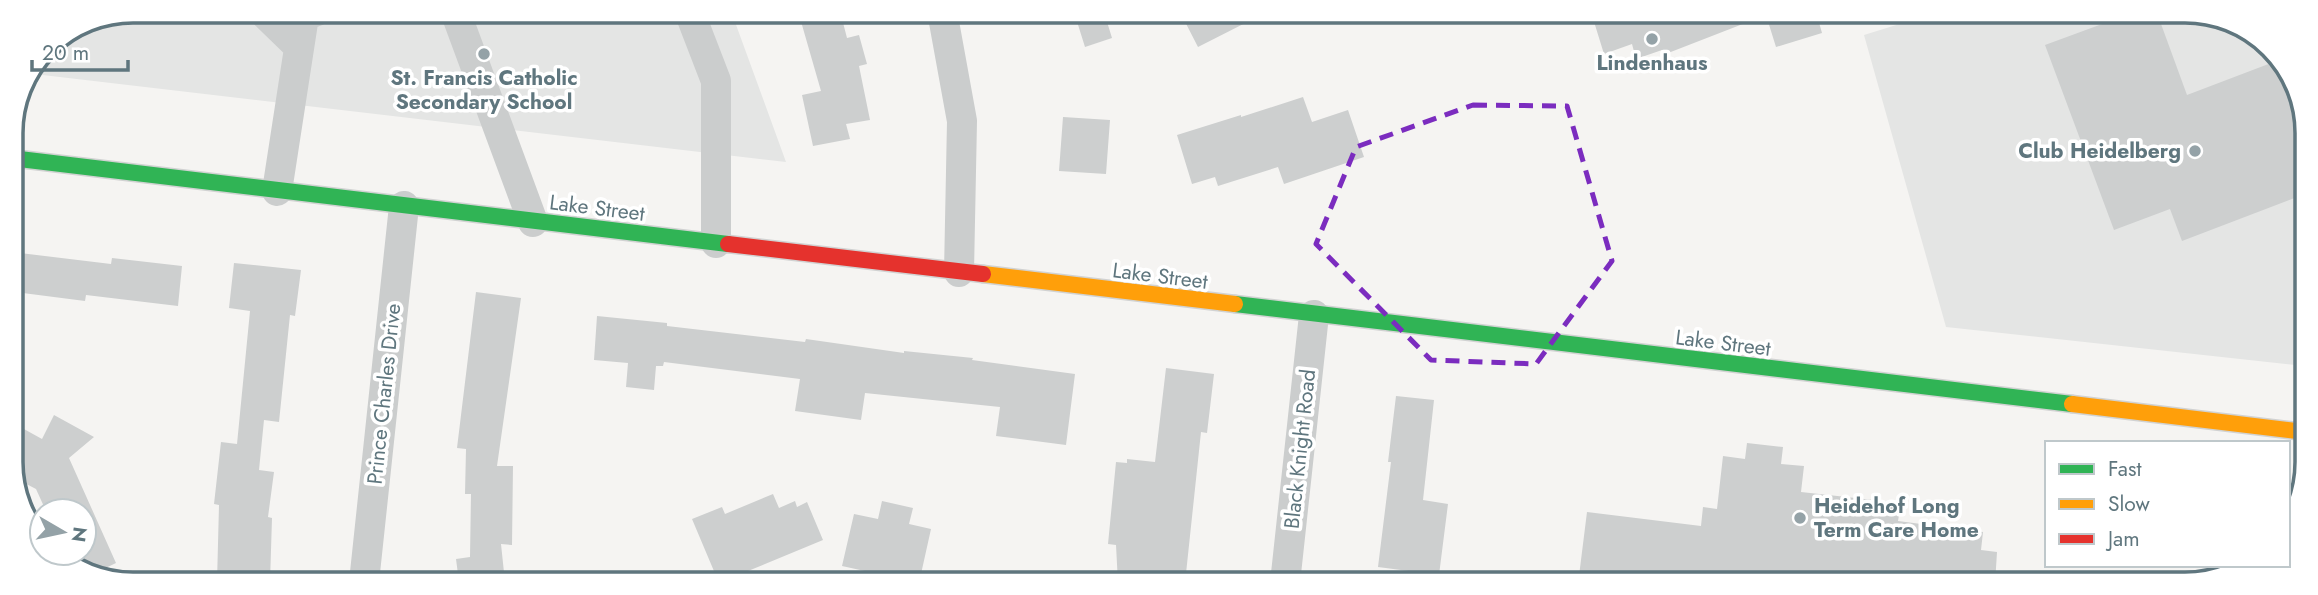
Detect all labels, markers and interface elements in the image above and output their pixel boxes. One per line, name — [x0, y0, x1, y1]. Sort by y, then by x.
scale bar — [32, 28, 128, 72]
marker: Lindenhaus — [1644, 31, 1660, 47]
text: 20 m — [42, 38, 89, 68]
marker: St. Francis Catholic Secondary School — [476, 46, 492, 62]
place label: Lindenhaus — [1597, 48, 1708, 78]
place label: St. Francis Catholic Secondary School — [390, 63, 578, 117]
place label: Club Heidelberg — [2018, 136, 2181, 166]
marker: Club Heidelberg — [2187, 143, 2203, 159]
street label: Lake Street — [548, 187, 646, 229]
street label: Lake Street — [1111, 255, 1209, 297]
street label: Prince Charles Drive — [360, 302, 408, 486]
street label: Lake Street — [1674, 322, 1772, 364]
street label: Black Knight Road — [1277, 368, 1323, 530]
legend — [2045, 441, 2290, 567]
text: Fast — [2108, 454, 2141, 484]
text: Slow — [2108, 489, 2150, 519]
place label: Heidehof Long Term Care Home — [1814, 491, 1979, 545]
north arrow — [28, 497, 98, 567]
marker: Heidehof Long Term Care Home — [1792, 510, 1808, 526]
text: Jam — [2105, 524, 2140, 554]
text: N — [65, 525, 94, 544]

